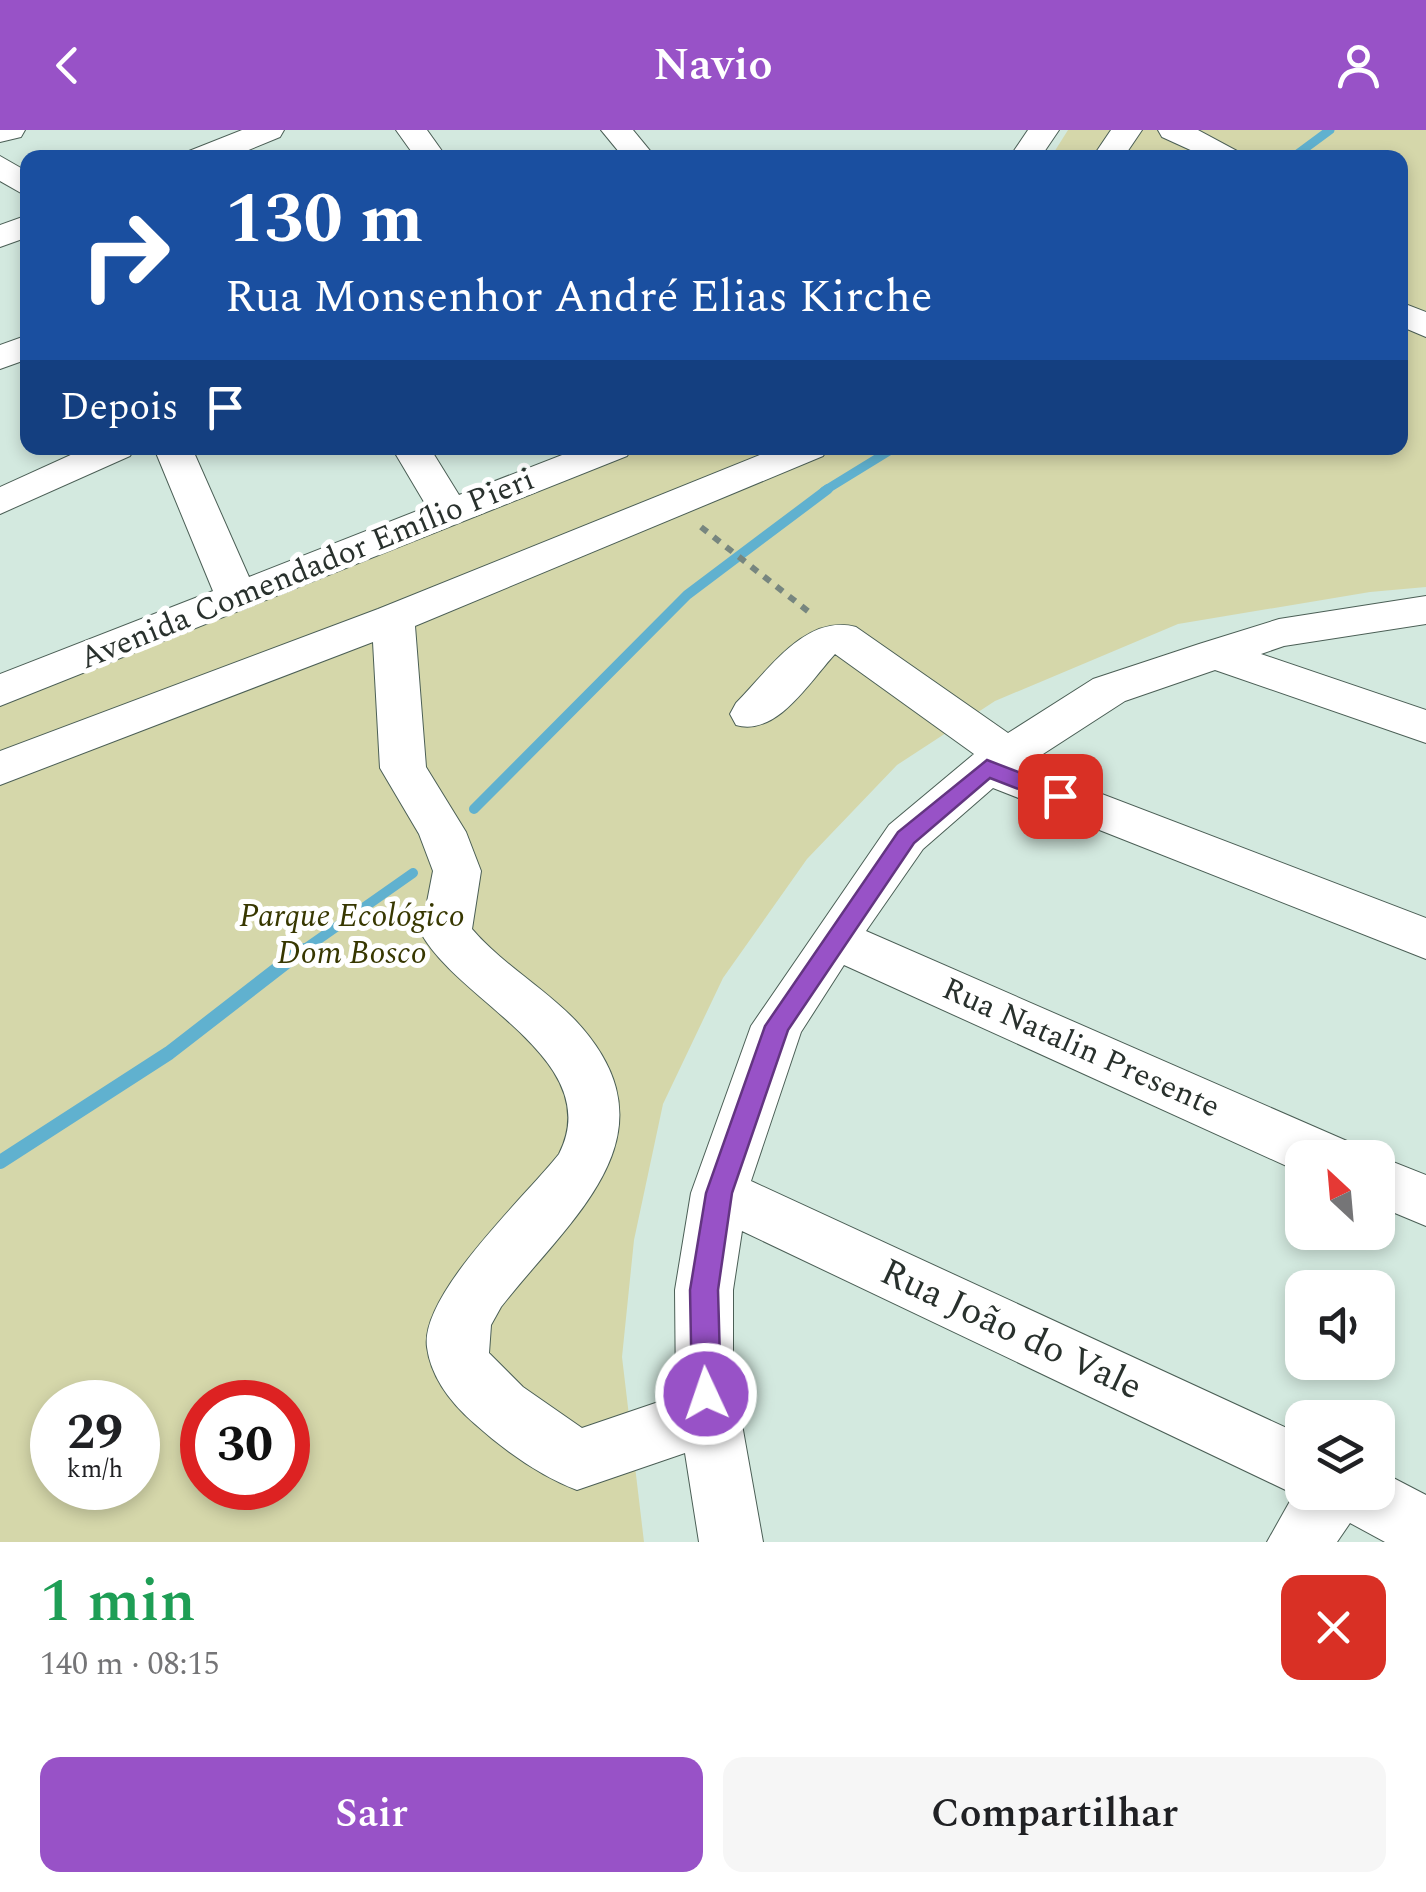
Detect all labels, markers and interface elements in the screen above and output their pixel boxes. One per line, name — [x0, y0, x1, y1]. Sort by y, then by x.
text: Navio — [653, 31, 773, 100]
icon: back — [40, 38, 95, 93]
icon: person — [1331, 38, 1386, 93]
text: 130 m — [225, 167, 423, 273]
icon: right — [60, 190, 190, 320]
text: Rua Monsenhor André Elias Kirche — [225, 263, 933, 332]
text: Depois — [60, 379, 178, 437]
icon: arrive — [198, 380, 253, 435]
street label: Avenida Comendador Emílio Pieri — [72, 455, 542, 683]
pin — [1018, 754, 1103, 839]
icon: arrive — [1033, 769, 1088, 824]
park label: Parque Ecológico Dom Bosco — [239, 892, 465, 978]
street label: Rua Natalin Presente — [934, 965, 1228, 1131]
north arrow — [1285, 1140, 1395, 1250]
map controls — [1285, 1140, 1395, 1510]
street label: Rua João do Vale — [870, 1244, 1152, 1416]
button: sound — [1285, 1270, 1395, 1380]
position arrow — [654, 1342, 758, 1446]
speed limit sign: 30 — [180, 1380, 310, 1510]
text: 29 — [67, 1395, 123, 1471]
button: layers — [1285, 1400, 1395, 1510]
text: km/h — [67, 1451, 123, 1489]
text: 1 min — [40, 1556, 196, 1648]
button: close — [1281, 1575, 1386, 1680]
text: 140 m · 08:15 — [40, 1640, 220, 1689]
button: Sair — [40, 1757, 703, 1872]
button: Compartilhar — [723, 1757, 1386, 1872]

